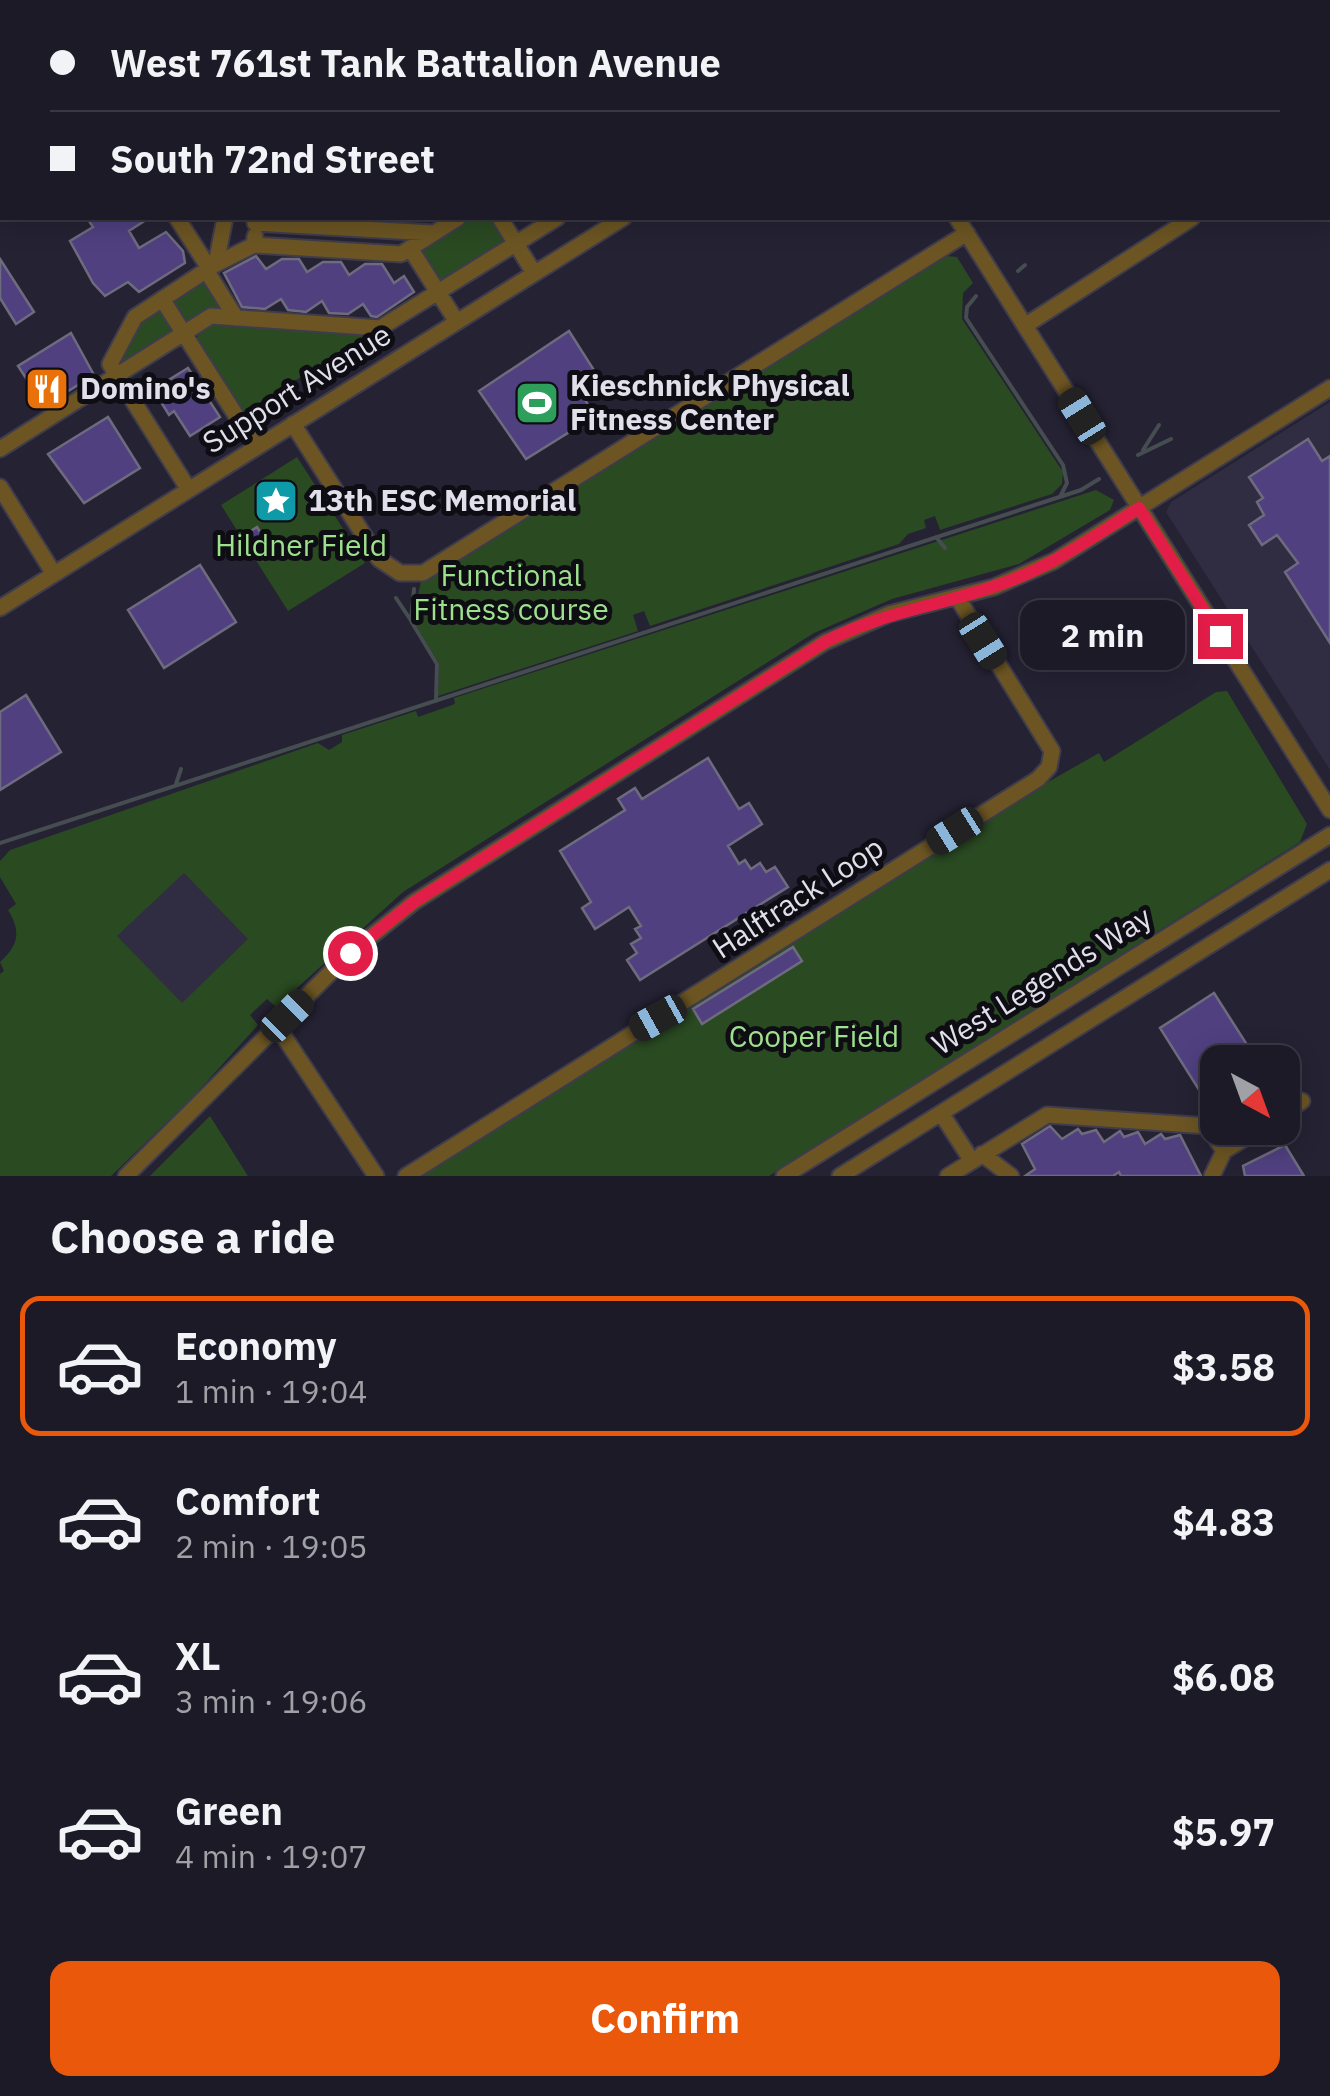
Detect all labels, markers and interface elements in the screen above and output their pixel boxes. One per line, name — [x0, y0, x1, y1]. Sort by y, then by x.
text: West 761st Tank Battalion Avenue — [110, 38, 721, 87]
text: South 72nd Street — [110, 134, 435, 183]
street label: Support Avenue — [195, 314, 398, 461]
place label: Kieschnick Physical Fitness Center — [570, 365, 850, 438]
restaurant icon: Domino's — [24, 366, 70, 412]
place label: Domino's — [80, 368, 211, 407]
sports icon: Kieschnick Physical Fitness Center — [514, 380, 560, 426]
car — [1053, 383, 1111, 449]
place icon: 13th ESC Memorial — [253, 478, 299, 524]
place label: 13th ESC Memorial — [308, 480, 576, 519]
park label: Hildner Field — [215, 525, 387, 564]
park label: Functional Fitness course — [413, 555, 609, 628]
callout: 2 min — [1020, 601, 1185, 671]
car — [954, 608, 1012, 674]
text: 2 min — [1061, 614, 1144, 656]
route end — [1198, 614, 1243, 659]
car — [922, 802, 988, 860]
street label: Halftrack Loop — [704, 827, 890, 967]
street label: West Legends Way — [924, 897, 1158, 1063]
route start — [328, 931, 373, 976]
car — [255, 984, 319, 1048]
car — [624, 990, 692, 1046]
park label: Cooper Field — [729, 1016, 899, 1055]
north arrow — [1200, 1045, 1300, 1145]
map controls — [1200, 1045, 1300, 1145]
text: Choose a ride — [50, 1207, 335, 1265]
icon: car — [55, 1321, 145, 1411]
text: Economy — [175, 1321, 337, 1370]
text: $3.58 — [1172, 1342, 1275, 1391]
text: 1 min · 19:04 — [175, 1370, 368, 1412]
icon: car — [55, 1476, 145, 1566]
text: Comfort — [175, 1476, 320, 1525]
text: $4.83 — [1172, 1497, 1275, 1546]
text: 2 min · 19:05 — [175, 1525, 368, 1567]
icon: car — [55, 1631, 145, 1721]
text: XL — [175, 1631, 221, 1680]
text: $6.08 — [1172, 1652, 1275, 1701]
text: 3 min · 19:06 — [175, 1680, 368, 1722]
icon: car — [55, 1786, 145, 1876]
text: Green — [175, 1786, 283, 1835]
text: $5.97 — [1172, 1807, 1275, 1856]
text: 4 min · 19:07 — [175, 1835, 368, 1877]
button: Confirm — [50, 1961, 1280, 2076]

